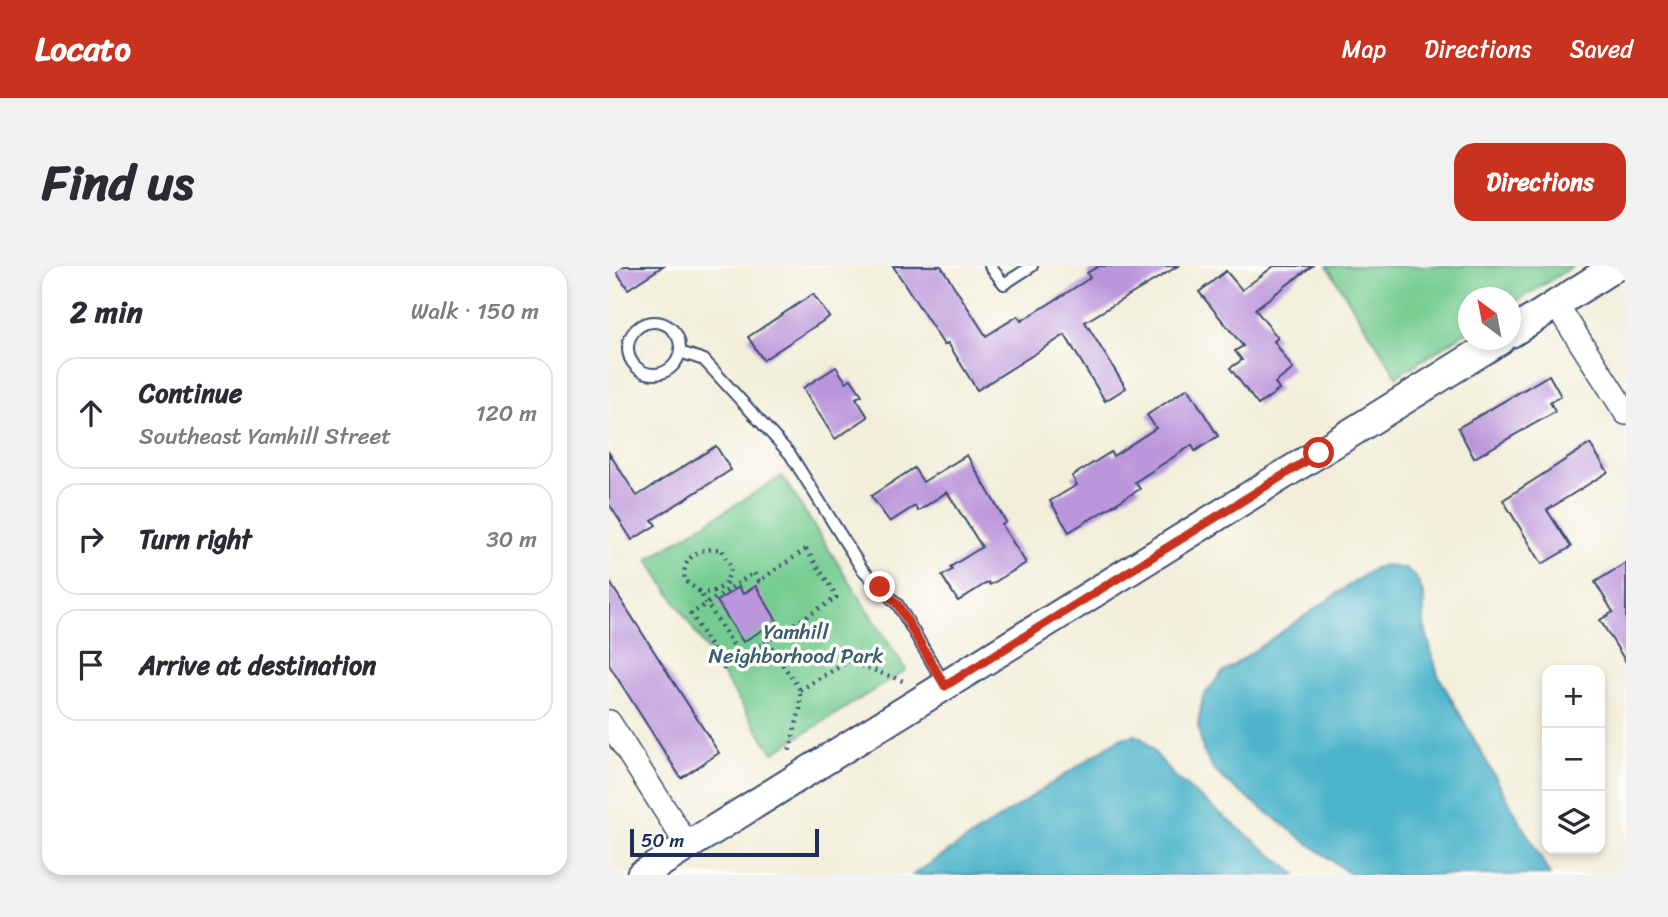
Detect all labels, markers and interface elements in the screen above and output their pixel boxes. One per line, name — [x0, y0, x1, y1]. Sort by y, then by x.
text: Locato — [35, 20, 131, 78]
text: Map — [1342, 28, 1386, 70]
text: Directions — [1424, 28, 1532, 70]
text: Saved — [1570, 28, 1633, 70]
text: Find us — [42, 139, 194, 226]
button: Directions — [1454, 143, 1626, 221]
text: 2 min — [70, 285, 143, 339]
north arrow — [1458, 287, 1521, 350]
text: Walk · 150 m — [411, 291, 539, 332]
text: Continue — [139, 370, 242, 416]
text: 120 m — [476, 393, 537, 434]
icon: ahead — [72, 394, 110, 432]
text: Southeast Yamhill Street — [139, 416, 391, 457]
route start — [1303, 437, 1334, 468]
text: Turn right — [139, 516, 252, 562]
text: 30 m — [486, 519, 537, 560]
icon: right — [72, 520, 110, 558]
route end — [864, 571, 895, 602]
park label: Yamhill Neighborhood Park — [709, 613, 883, 675]
text: Arrive at destination — [139, 642, 376, 688]
icon: arrive — [72, 646, 110, 684]
map controls — [1542, 665, 1605, 854]
button: + — [1542, 665, 1605, 728]
button: − — [1542, 728, 1605, 791]
button: layers — [1542, 791, 1605, 854]
text: 50 m — [641, 824, 684, 857]
scale bar — [630, 826, 819, 858]

